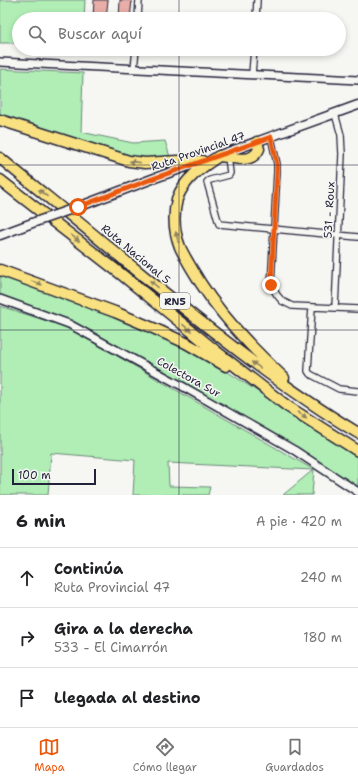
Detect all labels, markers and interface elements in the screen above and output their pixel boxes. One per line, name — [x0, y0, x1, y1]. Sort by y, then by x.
search box — [12, 12, 346, 56]
icon: search — [26, 23, 48, 45]
text: Buscar aquí — [58, 24, 142, 44]
street label: Ruta Provincial 47 — [149, 128, 247, 175]
one-way arrow — [129, 159, 141, 165]
street label: 531 - Roux — [321, 181, 338, 239]
one-way arrow — [37, 188, 48, 197]
route start — [69, 198, 87, 216]
street label: Ruta Nacional 5 — [98, 221, 174, 288]
one-way arrow — [174, 231, 180, 243]
one-way arrow — [69, 234, 80, 243]
route end — [262, 276, 280, 294]
one-way arrow — [31, 280, 43, 286]
one-way arrow — [149, 280, 159, 288]
road number: RN5 — [160, 293, 190, 309]
one-way arrow — [182, 324, 193, 333]
street label: Colectora Sur — [154, 354, 223, 401]
one-way arrow — [251, 361, 261, 369]
one-way arrow — [297, 411, 307, 419]
scale bar — [12, 467, 96, 486]
text: 100 m — [18, 468, 51, 483]
text: 6 min — [16, 510, 66, 532]
text: A pie · 420 m — [256, 513, 342, 530]
text: Continúa — [54, 559, 123, 579]
icon: ahead — [16, 567, 38, 589]
text: 240 m — [300, 569, 342, 586]
text: Ruta Provincial 47 — [54, 579, 170, 596]
text: Gira a la derecha — [54, 619, 193, 639]
icon: right — [16, 627, 38, 649]
text: 180 m — [303, 629, 342, 646]
text: 533 - El Cimarrón — [54, 639, 168, 656]
icon: arrive — [16, 687, 38, 709]
text: Llegada al destino — [54, 688, 201, 708]
tab: Mapa — [34, 736, 65, 775]
tab: Cómo llegar — [133, 736, 197, 775]
tab: Guardados — [265, 736, 324, 775]

